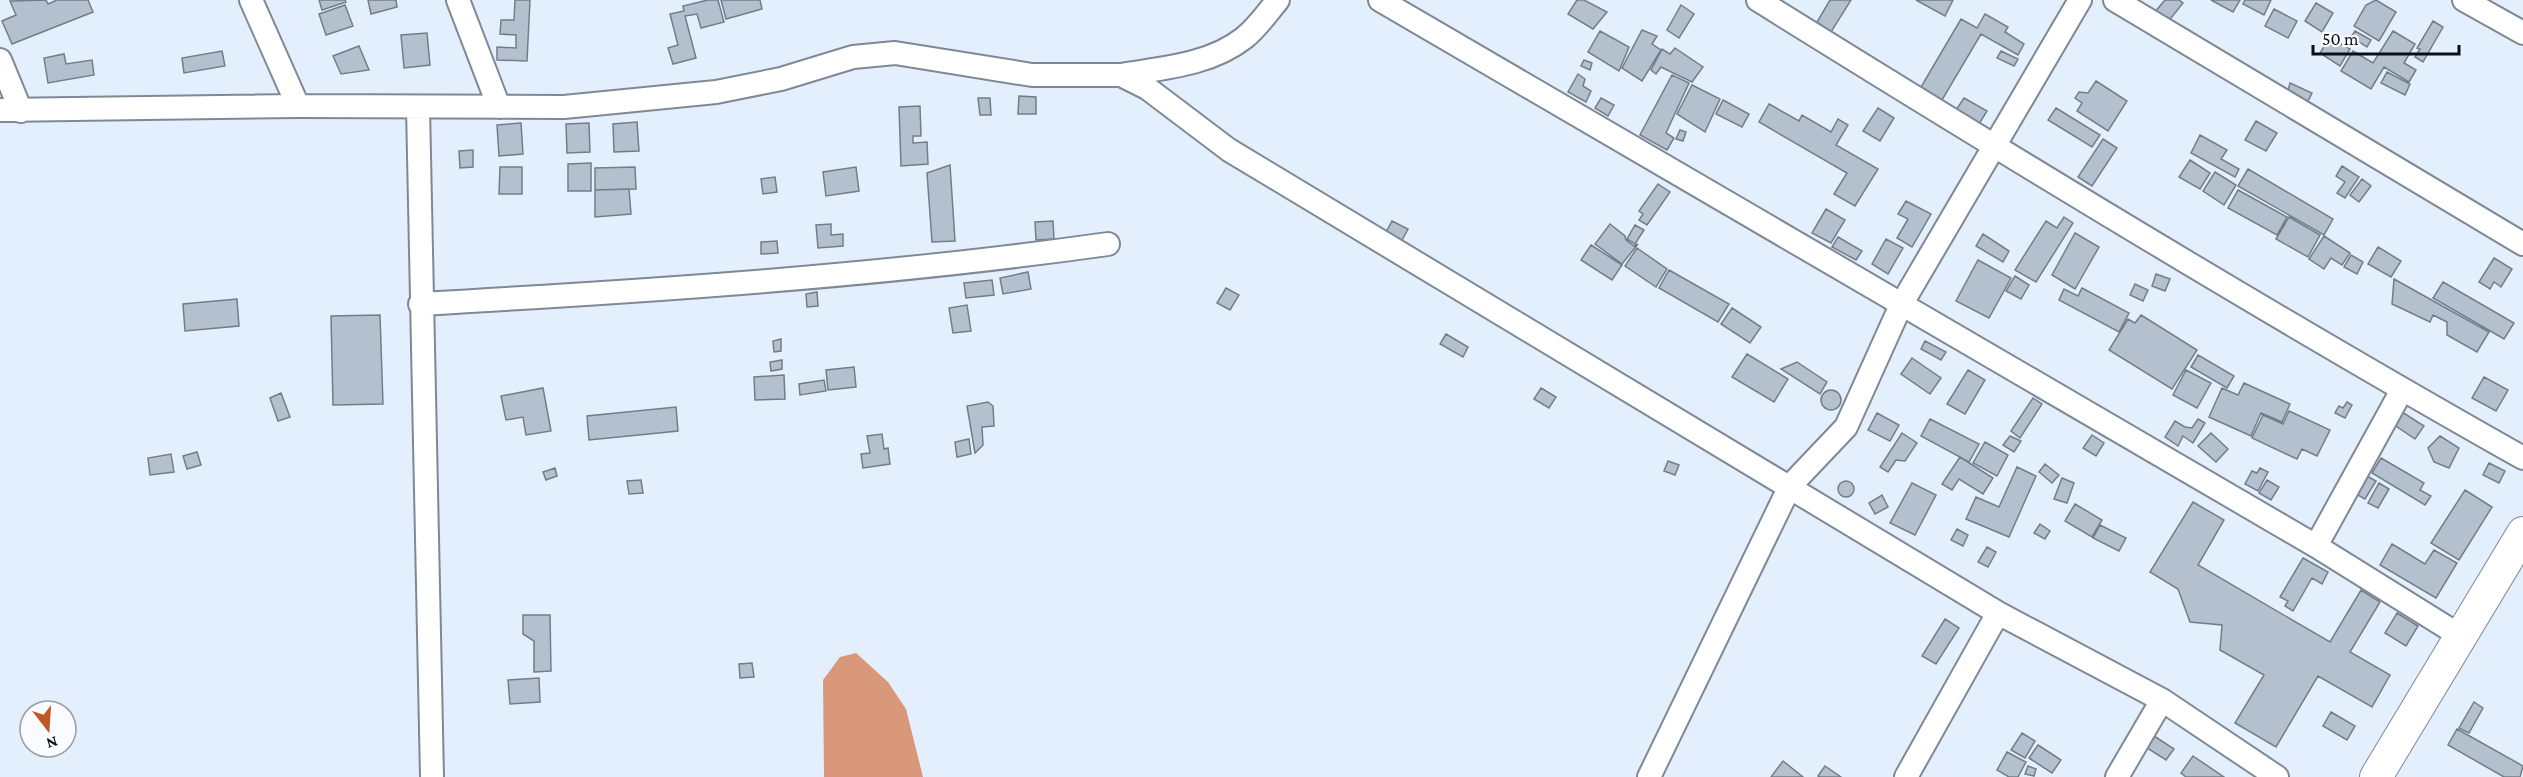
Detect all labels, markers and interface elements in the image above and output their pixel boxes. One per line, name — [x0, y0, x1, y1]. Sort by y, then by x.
scale bar — [2313, 18, 2458, 56]
text: 50 m — [2322, 29, 2359, 49]
north arrow — [18, 699, 78, 759]
text: N — [44, 733, 60, 753]

